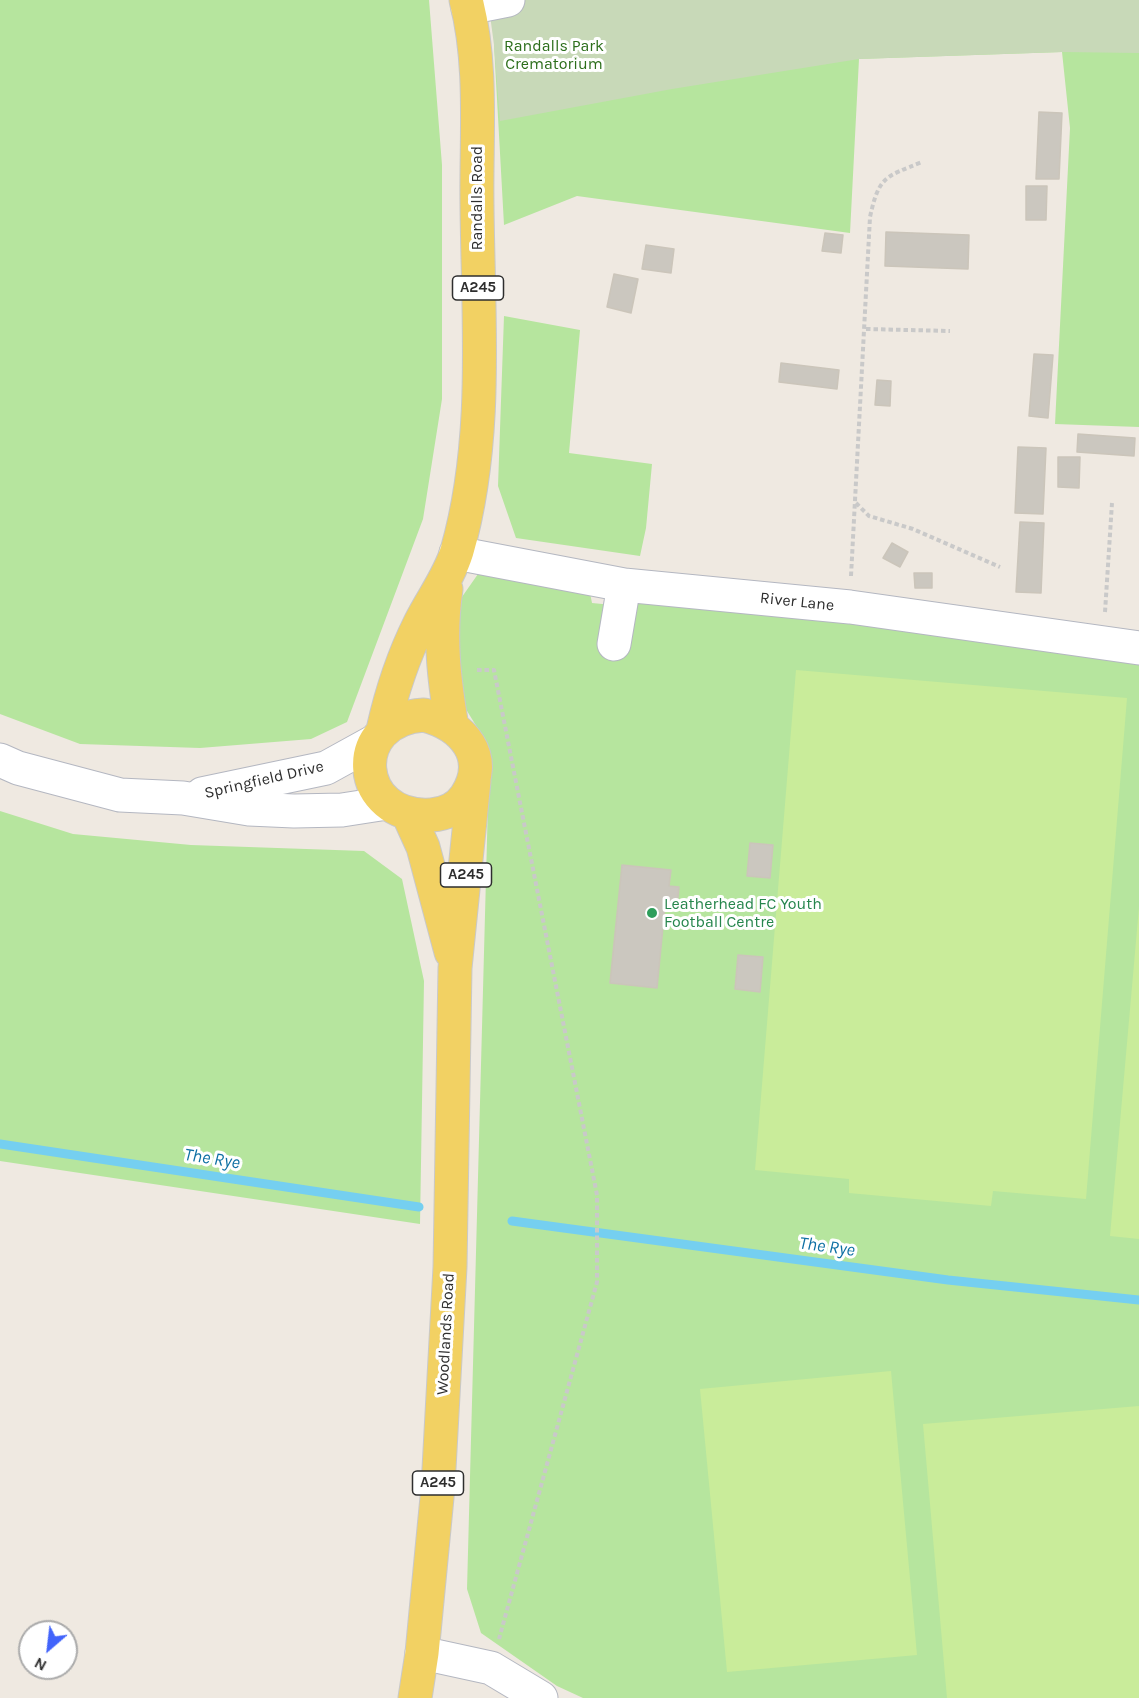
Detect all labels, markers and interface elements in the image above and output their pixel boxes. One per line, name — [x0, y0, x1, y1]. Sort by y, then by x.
park label: Randalls Park Crematorium — [504, 36, 604, 74]
street label: Randalls Road — [467, 146, 487, 250]
road number: A245 — [452, 276, 504, 300]
street label: River Lane — [759, 589, 835, 615]
street label: Springfield Drive — [202, 757, 326, 803]
road number: A245 — [440, 863, 492, 887]
place label: Leatherhead FC Youth Football Centre — [664, 894, 822, 932]
marker: Leatherhead FC Youth Football Centre — [645, 906, 659, 920]
water label: The Rye — [183, 1144, 241, 1174]
water label: The Rye — [798, 1232, 856, 1262]
street label: Woodlands Road — [433, 1272, 459, 1396]
road number: A245 — [412, 1471, 464, 1495]
north arrow — [18, 1620, 78, 1680]
text: N — [31, 1653, 50, 1676]

